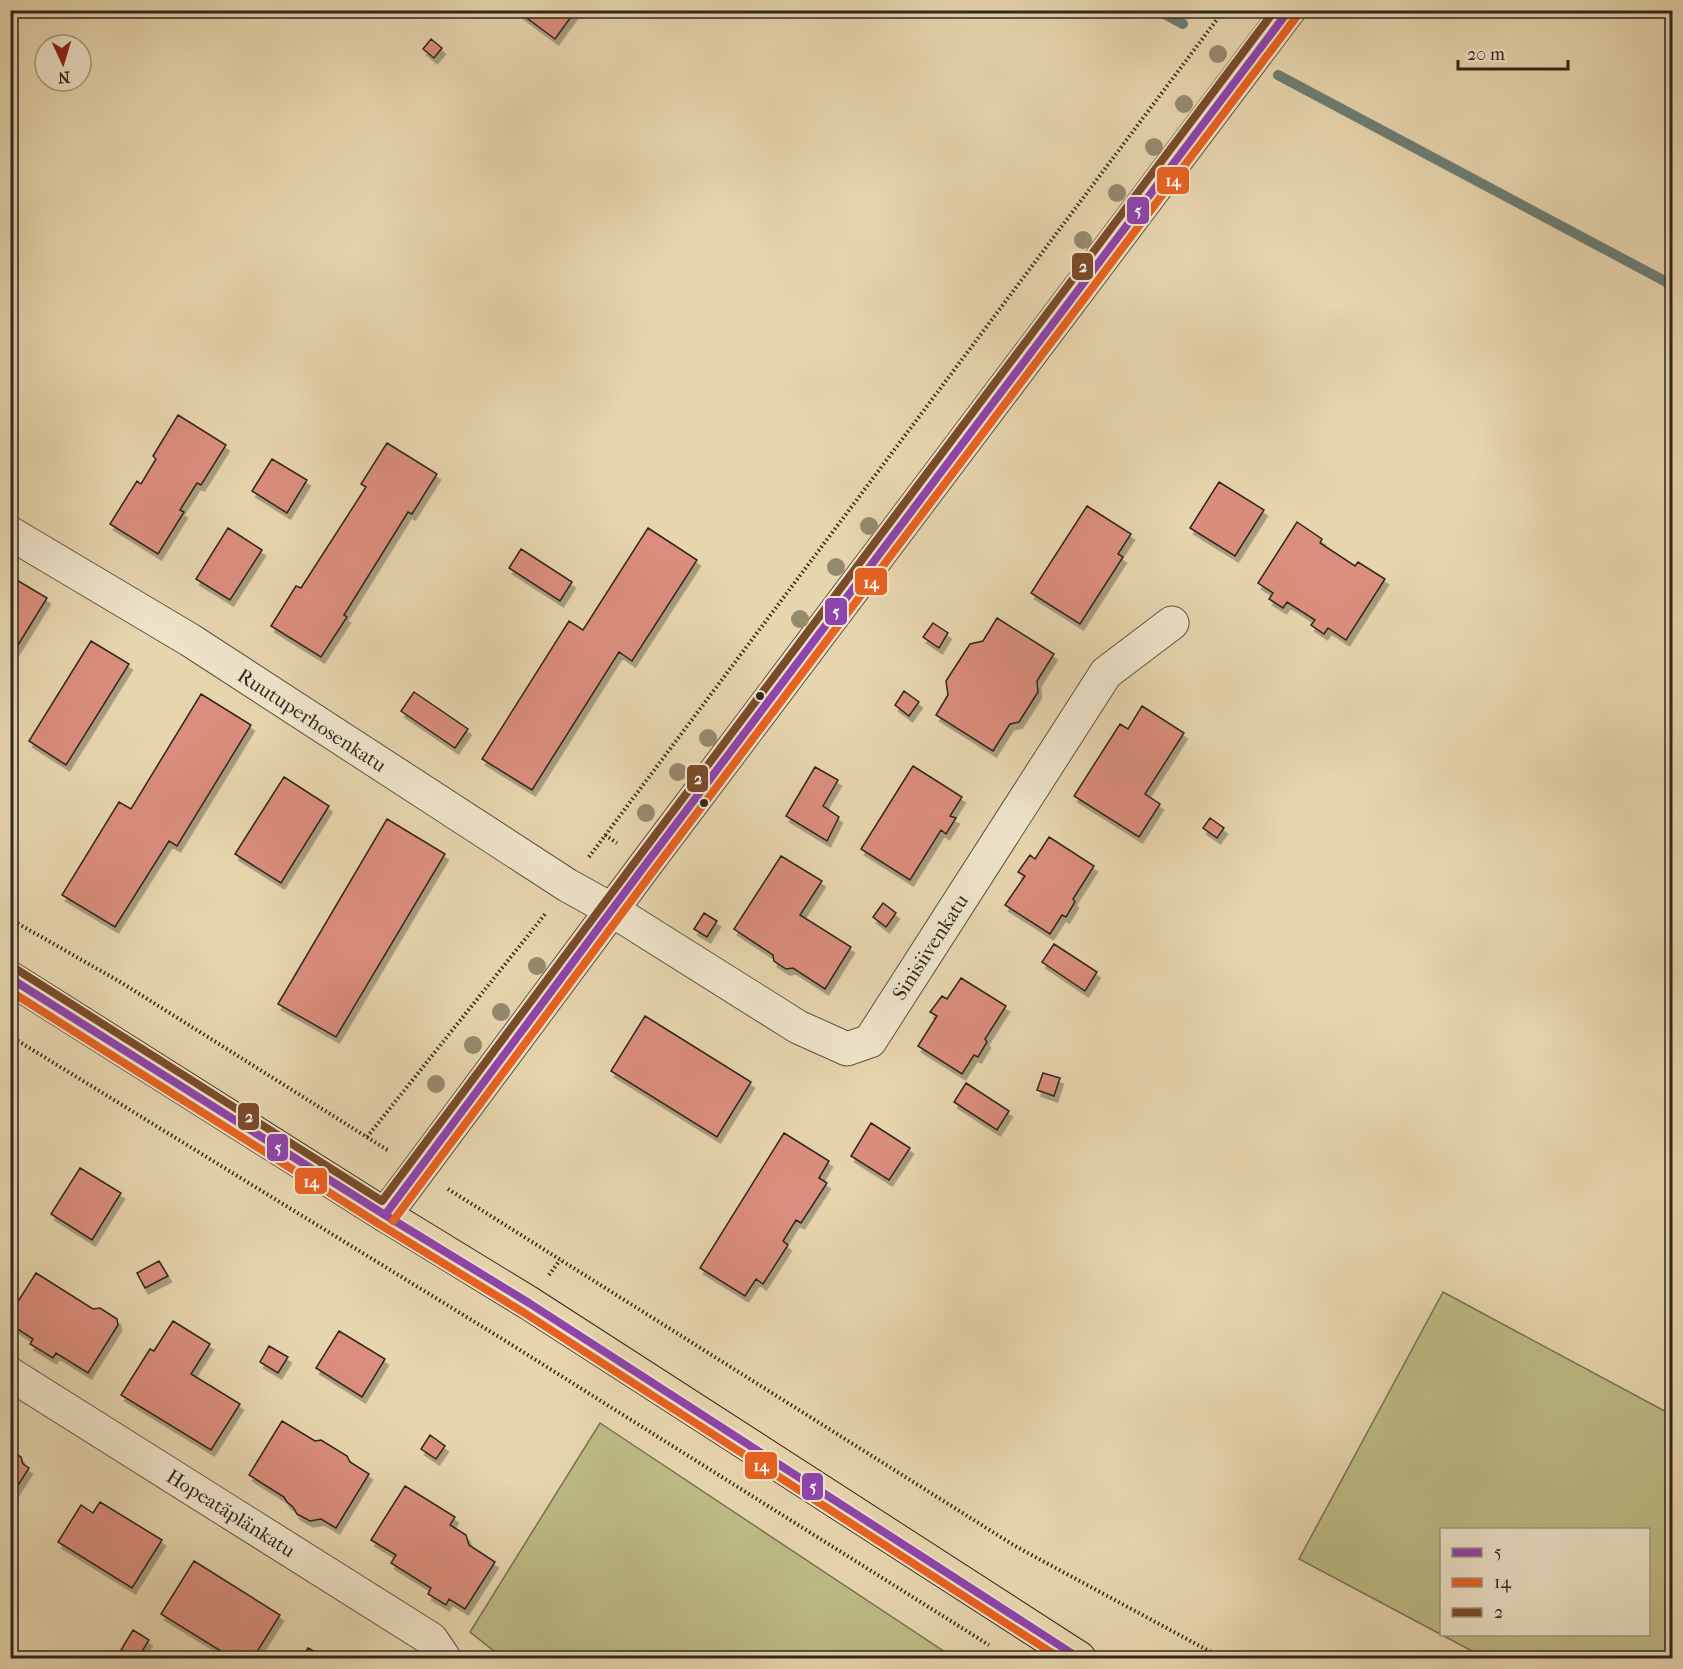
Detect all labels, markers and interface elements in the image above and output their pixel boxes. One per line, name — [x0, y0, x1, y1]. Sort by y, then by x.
north arrow — [33, 33, 93, 93]
scale bar — [1458, 33, 1568, 71]
text: 20 m — [1467, 44, 1505, 65]
text: N — [56, 68, 71, 87]
line badge: 14 — [1156, 166, 1190, 195]
text: 14 — [1165, 171, 1182, 191]
line badge: 5 — [1126, 196, 1150, 225]
text: 5 — [1135, 201, 1142, 220]
line badge: 2 — [1071, 252, 1094, 281]
text: 2 — [1079, 257, 1087, 276]
line badge: 14 — [854, 567, 888, 596]
text: 14 — [863, 573, 880, 593]
line badge: 5 — [824, 597, 848, 626]
text: 5 — [833, 602, 840, 621]
street label: Ruutuperhosenkatu — [233, 664, 391, 777]
unlabelled marker — [754, 690, 766, 702]
line badge: 2 — [686, 764, 709, 793]
text: 2 — [694, 769, 702, 788]
unlabelled marker — [698, 797, 710, 809]
street label: Sinisiivenkatu — [888, 889, 974, 1005]
line badge: 2 — [237, 1102, 260, 1131]
text: 2 — [245, 1107, 253, 1126]
line badge: 5 — [266, 1133, 289, 1162]
text: 5 — [275, 1138, 282, 1157]
line badge: 14 — [294, 1167, 328, 1195]
text: 14 — [303, 1172, 320, 1192]
line badge: 14 — [744, 1451, 778, 1480]
text: 14 — [753, 1456, 770, 1476]
street label: Hopeatäplänkatu — [162, 1465, 300, 1563]
line badge: 5 — [801, 1472, 824, 1501]
text: 5 — [810, 1477, 817, 1496]
legend — [1440, 1528, 1650, 1636]
text: 5 — [1494, 1542, 1502, 1563]
text: 14 — [1494, 1572, 1511, 1593]
text: 2 — [1494, 1602, 1503, 1623]

